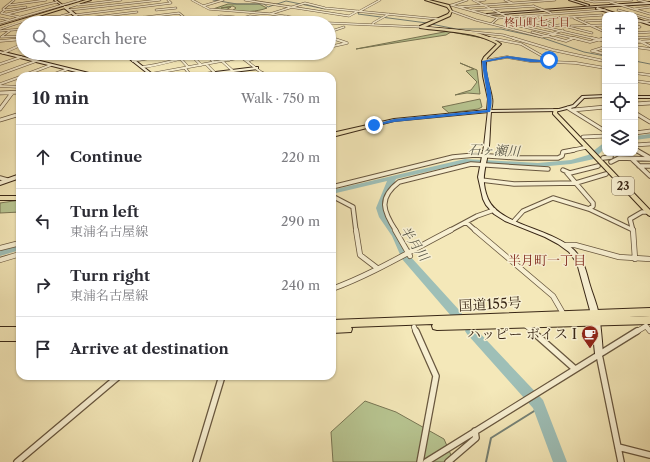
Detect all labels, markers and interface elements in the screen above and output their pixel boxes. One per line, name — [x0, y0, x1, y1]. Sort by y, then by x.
map controls — [602, 12, 638, 156]
button: + — [602, 12, 638, 48]
district label: 柊山町七丁目 — [504, 15, 570, 29]
search box — [16, 16, 336, 60]
icon: search — [30, 27, 52, 49]
text: Search here — [62, 29, 147, 48]
button: − — [602, 48, 638, 84]
route start — [540, 51, 558, 69]
button: locate — [602, 84, 638, 120]
text: 10 min — [32, 88, 89, 108]
text: Walk · 750 m — [241, 90, 320, 106]
route end — [365, 116, 383, 134]
button: layers — [602, 120, 638, 156]
water label: 石ヶ瀬川 — [468, 141, 522, 159]
icon: ahead — [32, 146, 54, 168]
text: Continue — [70, 147, 142, 166]
text: 220 m — [281, 149, 320, 165]
road number: 23 — [612, 177, 634, 195]
text: Turn left — [70, 202, 139, 221]
icon: left — [32, 210, 54, 232]
text: 290 m — [281, 213, 320, 229]
water label: 半月川 — [397, 222, 434, 265]
text: 東浦名古屋線 — [70, 223, 148, 239]
district label: 半月町一丁目 — [508, 252, 586, 268]
text: Turn right — [70, 266, 150, 285]
icon: right — [32, 274, 54, 296]
text: 240 m — [281, 277, 320, 293]
text: 東浦名古屋線 — [70, 287, 148, 303]
street label: 国道155号 — [458, 293, 522, 315]
cafe icon: ハッピー ボイス I — [580, 324, 600, 349]
place label: ハッピー ボイス I — [467, 325, 577, 343]
icon: arrive — [32, 338, 54, 360]
text: Arrive at destination — [70, 339, 229, 358]

